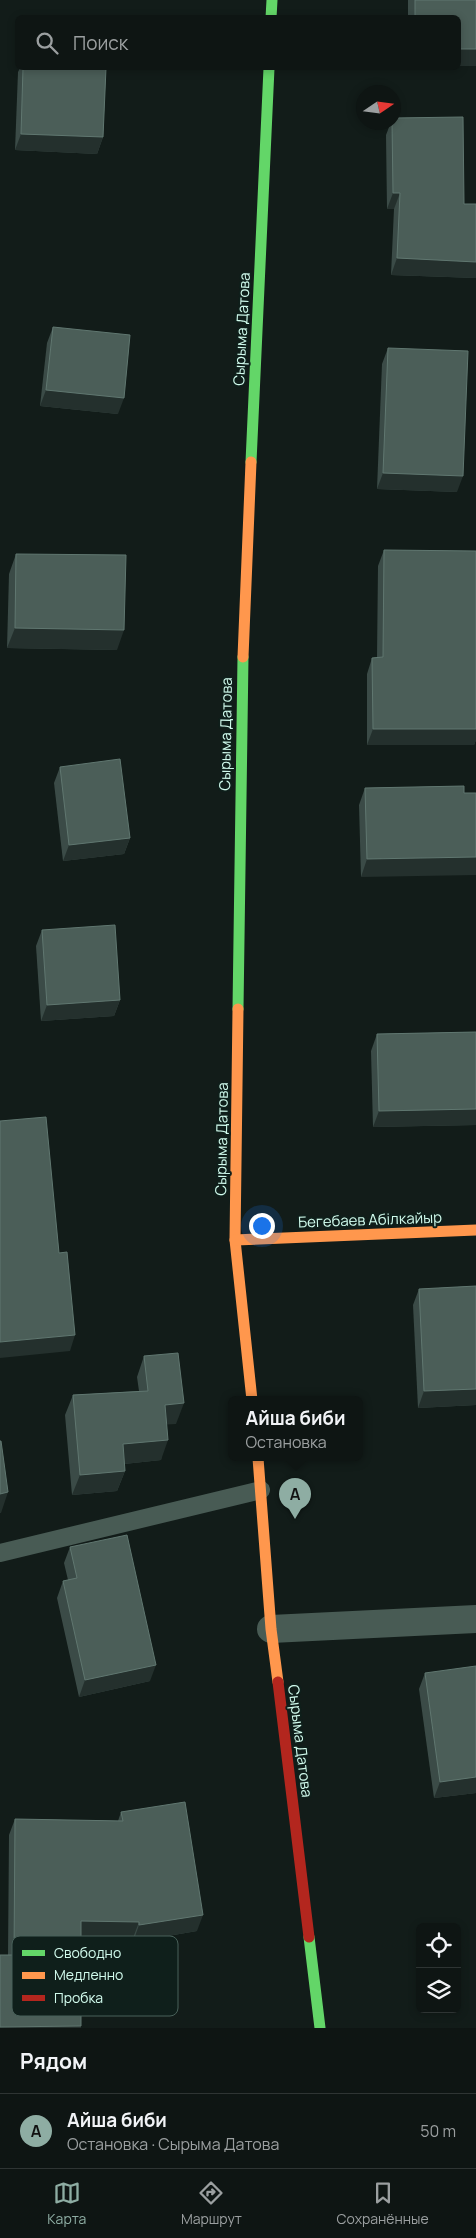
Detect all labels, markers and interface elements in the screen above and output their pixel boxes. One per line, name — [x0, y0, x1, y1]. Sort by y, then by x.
search box — [15, 15, 461, 70]
icon: search — [33, 29, 61, 57]
text: Поиск — [73, 30, 128, 56]
north arrow — [356, 85, 401, 130]
street label: Сырыма Датова — [228, 272, 255, 386]
street label: Сырыма Датова — [214, 677, 237, 791]
street label: Сырыма Датова — [210, 1082, 233, 1196]
street label: Бегебаев Абілкайыр — [298, 1206, 442, 1233]
your location — [249, 1213, 275, 1239]
popup — [228, 1396, 363, 1461]
text: Айша биби — [246, 1405, 345, 1431]
text: Остановка — [246, 1431, 327, 1453]
pin: A — [279, 1478, 311, 1519]
street label: Сырыма Датова — [283, 1683, 318, 1799]
map controls — [416, 1923, 461, 2013]
button: locate — [416, 1923, 461, 1968]
legend — [12, 1936, 178, 2016]
text: Свободно — [54, 1943, 121, 1962]
text: Медленно — [54, 1965, 123, 1984]
button: layers — [416, 1968, 461, 2013]
text: Пробка — [54, 1988, 103, 2007]
text: Рядом — [20, 2047, 87, 2075]
text: Айша биби — [67, 2107, 167, 2133]
text: A — [31, 2120, 41, 2142]
text: 50 m — [420, 2120, 456, 2142]
text: Остановка · Сырыма Датова — [67, 2133, 279, 2155]
tab: Карта — [47, 2179, 86, 2228]
tab: Маршрут — [181, 2179, 242, 2228]
tab: Сохранённые — [337, 2179, 429, 2228]

